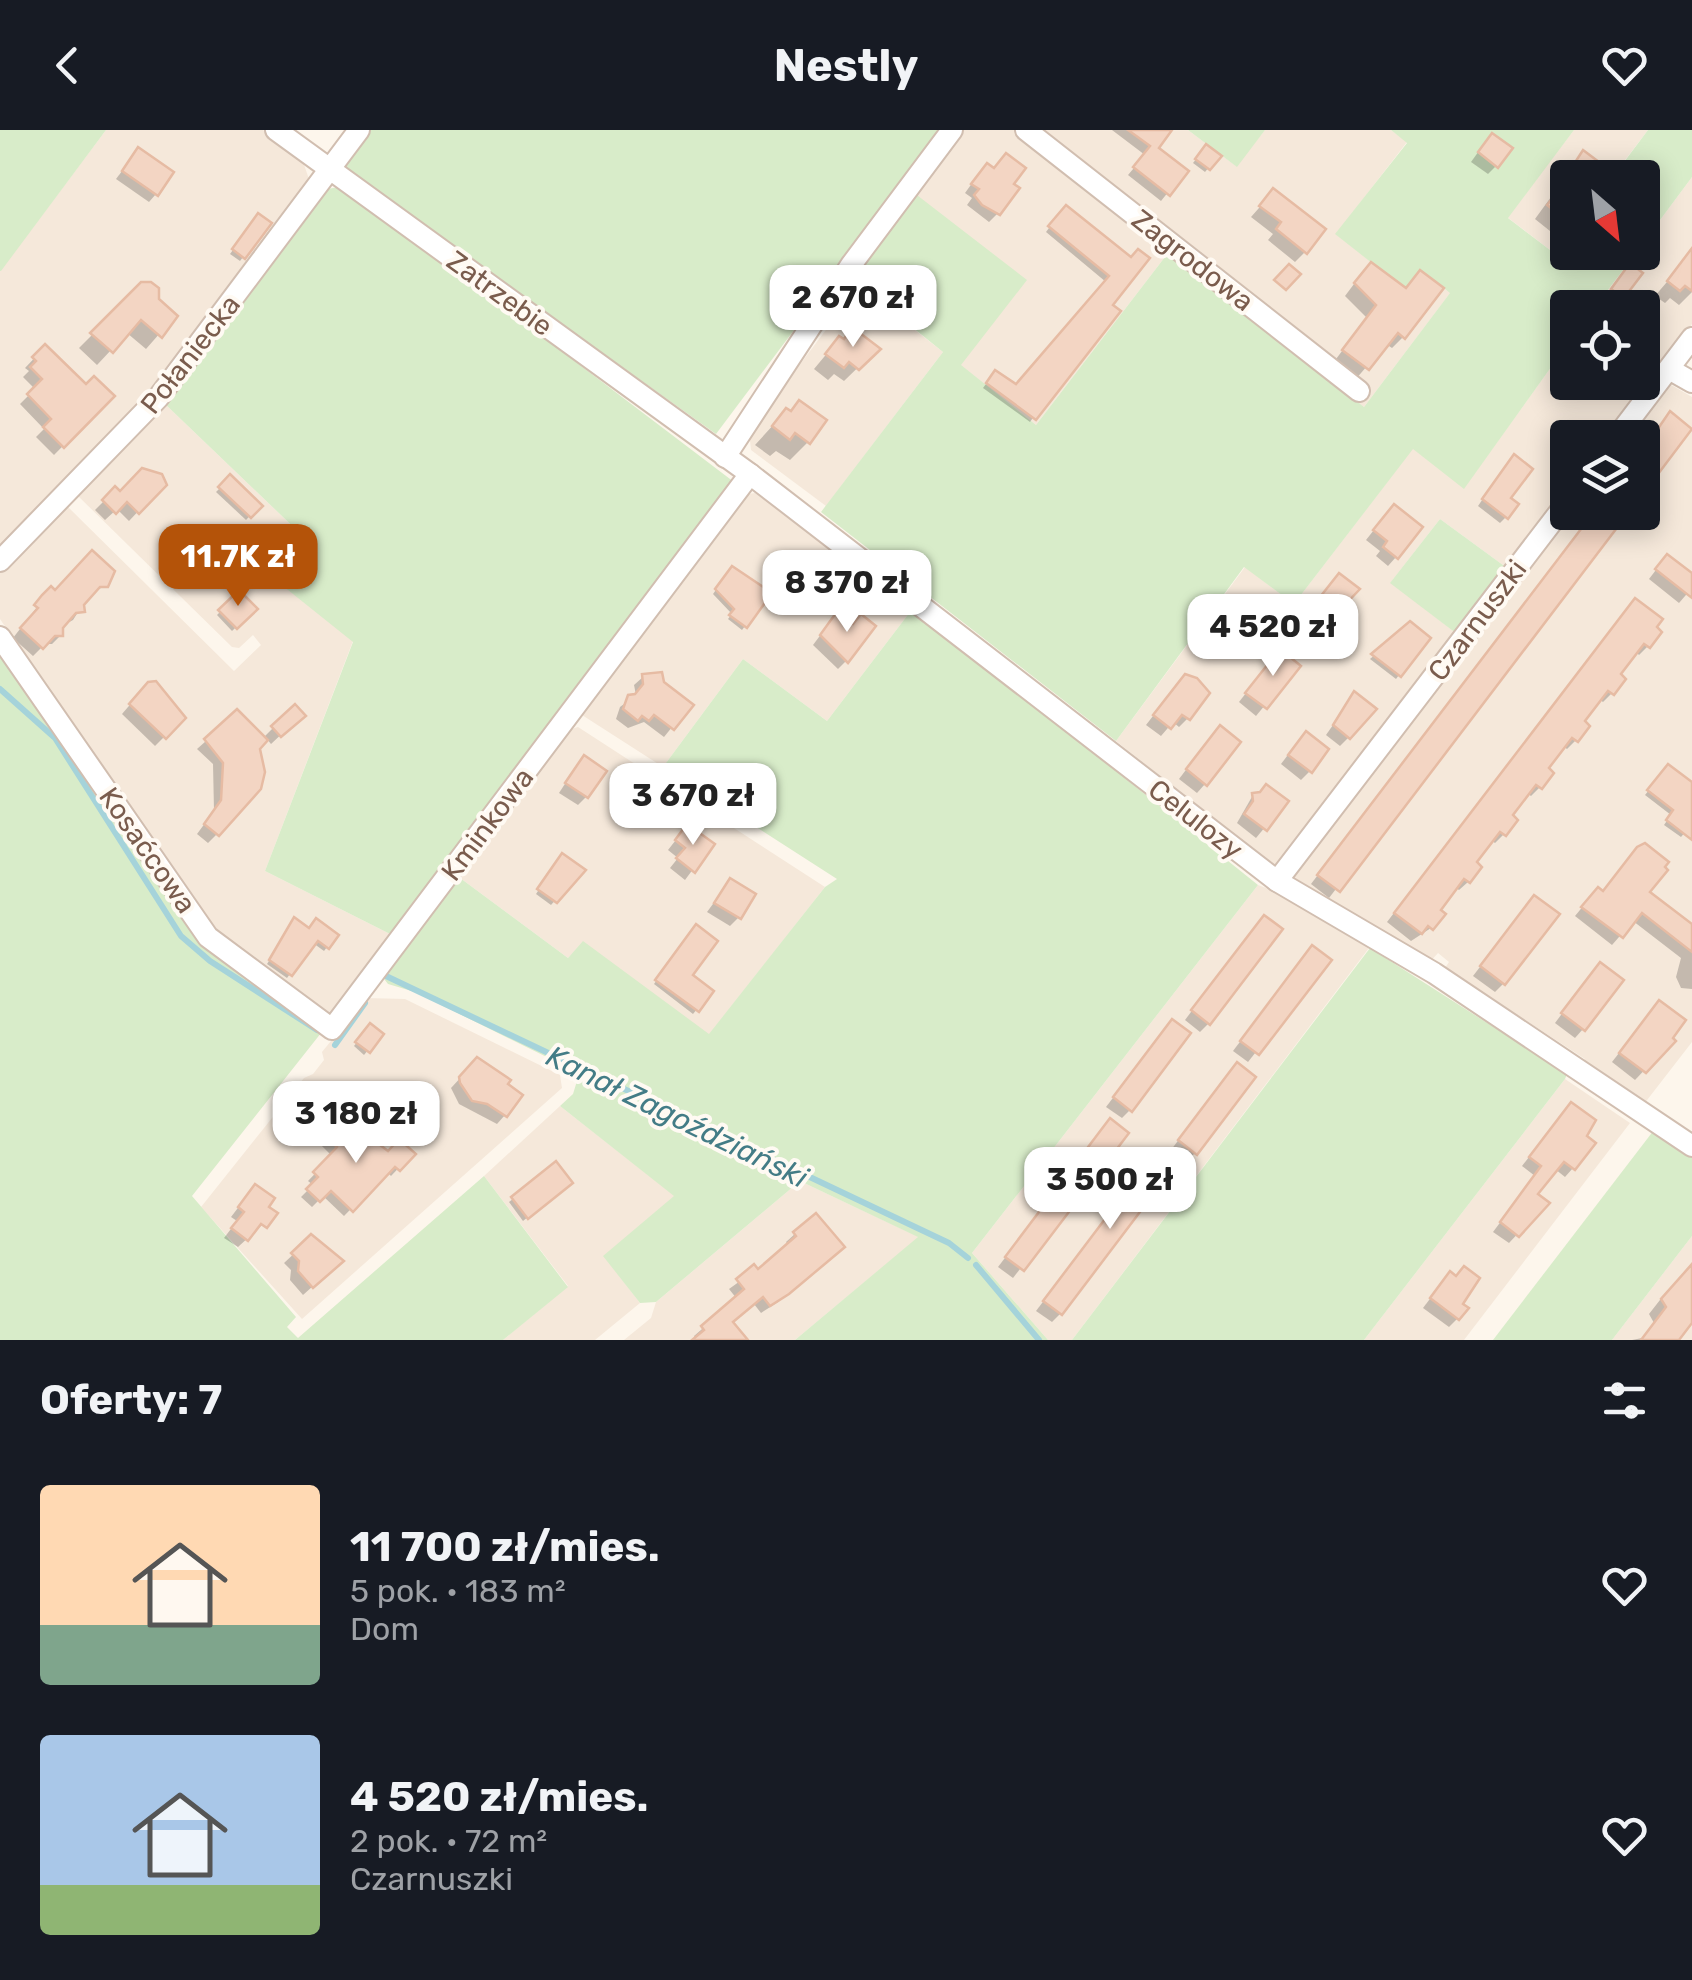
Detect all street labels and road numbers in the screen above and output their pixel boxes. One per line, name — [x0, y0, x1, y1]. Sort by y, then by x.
street label: Zagrodowa — [1125, 203, 1260, 318]
street label: Zatrzebie — [440, 244, 559, 343]
street label: Połaniecka — [134, 288, 247, 420]
street label: Czarnuszki — [1421, 553, 1533, 687]
street label: Kminkowa — [434, 761, 540, 887]
street label: Celulozy — [1142, 772, 1249, 866]
street label: Kosaćcowa — [92, 781, 203, 920]

